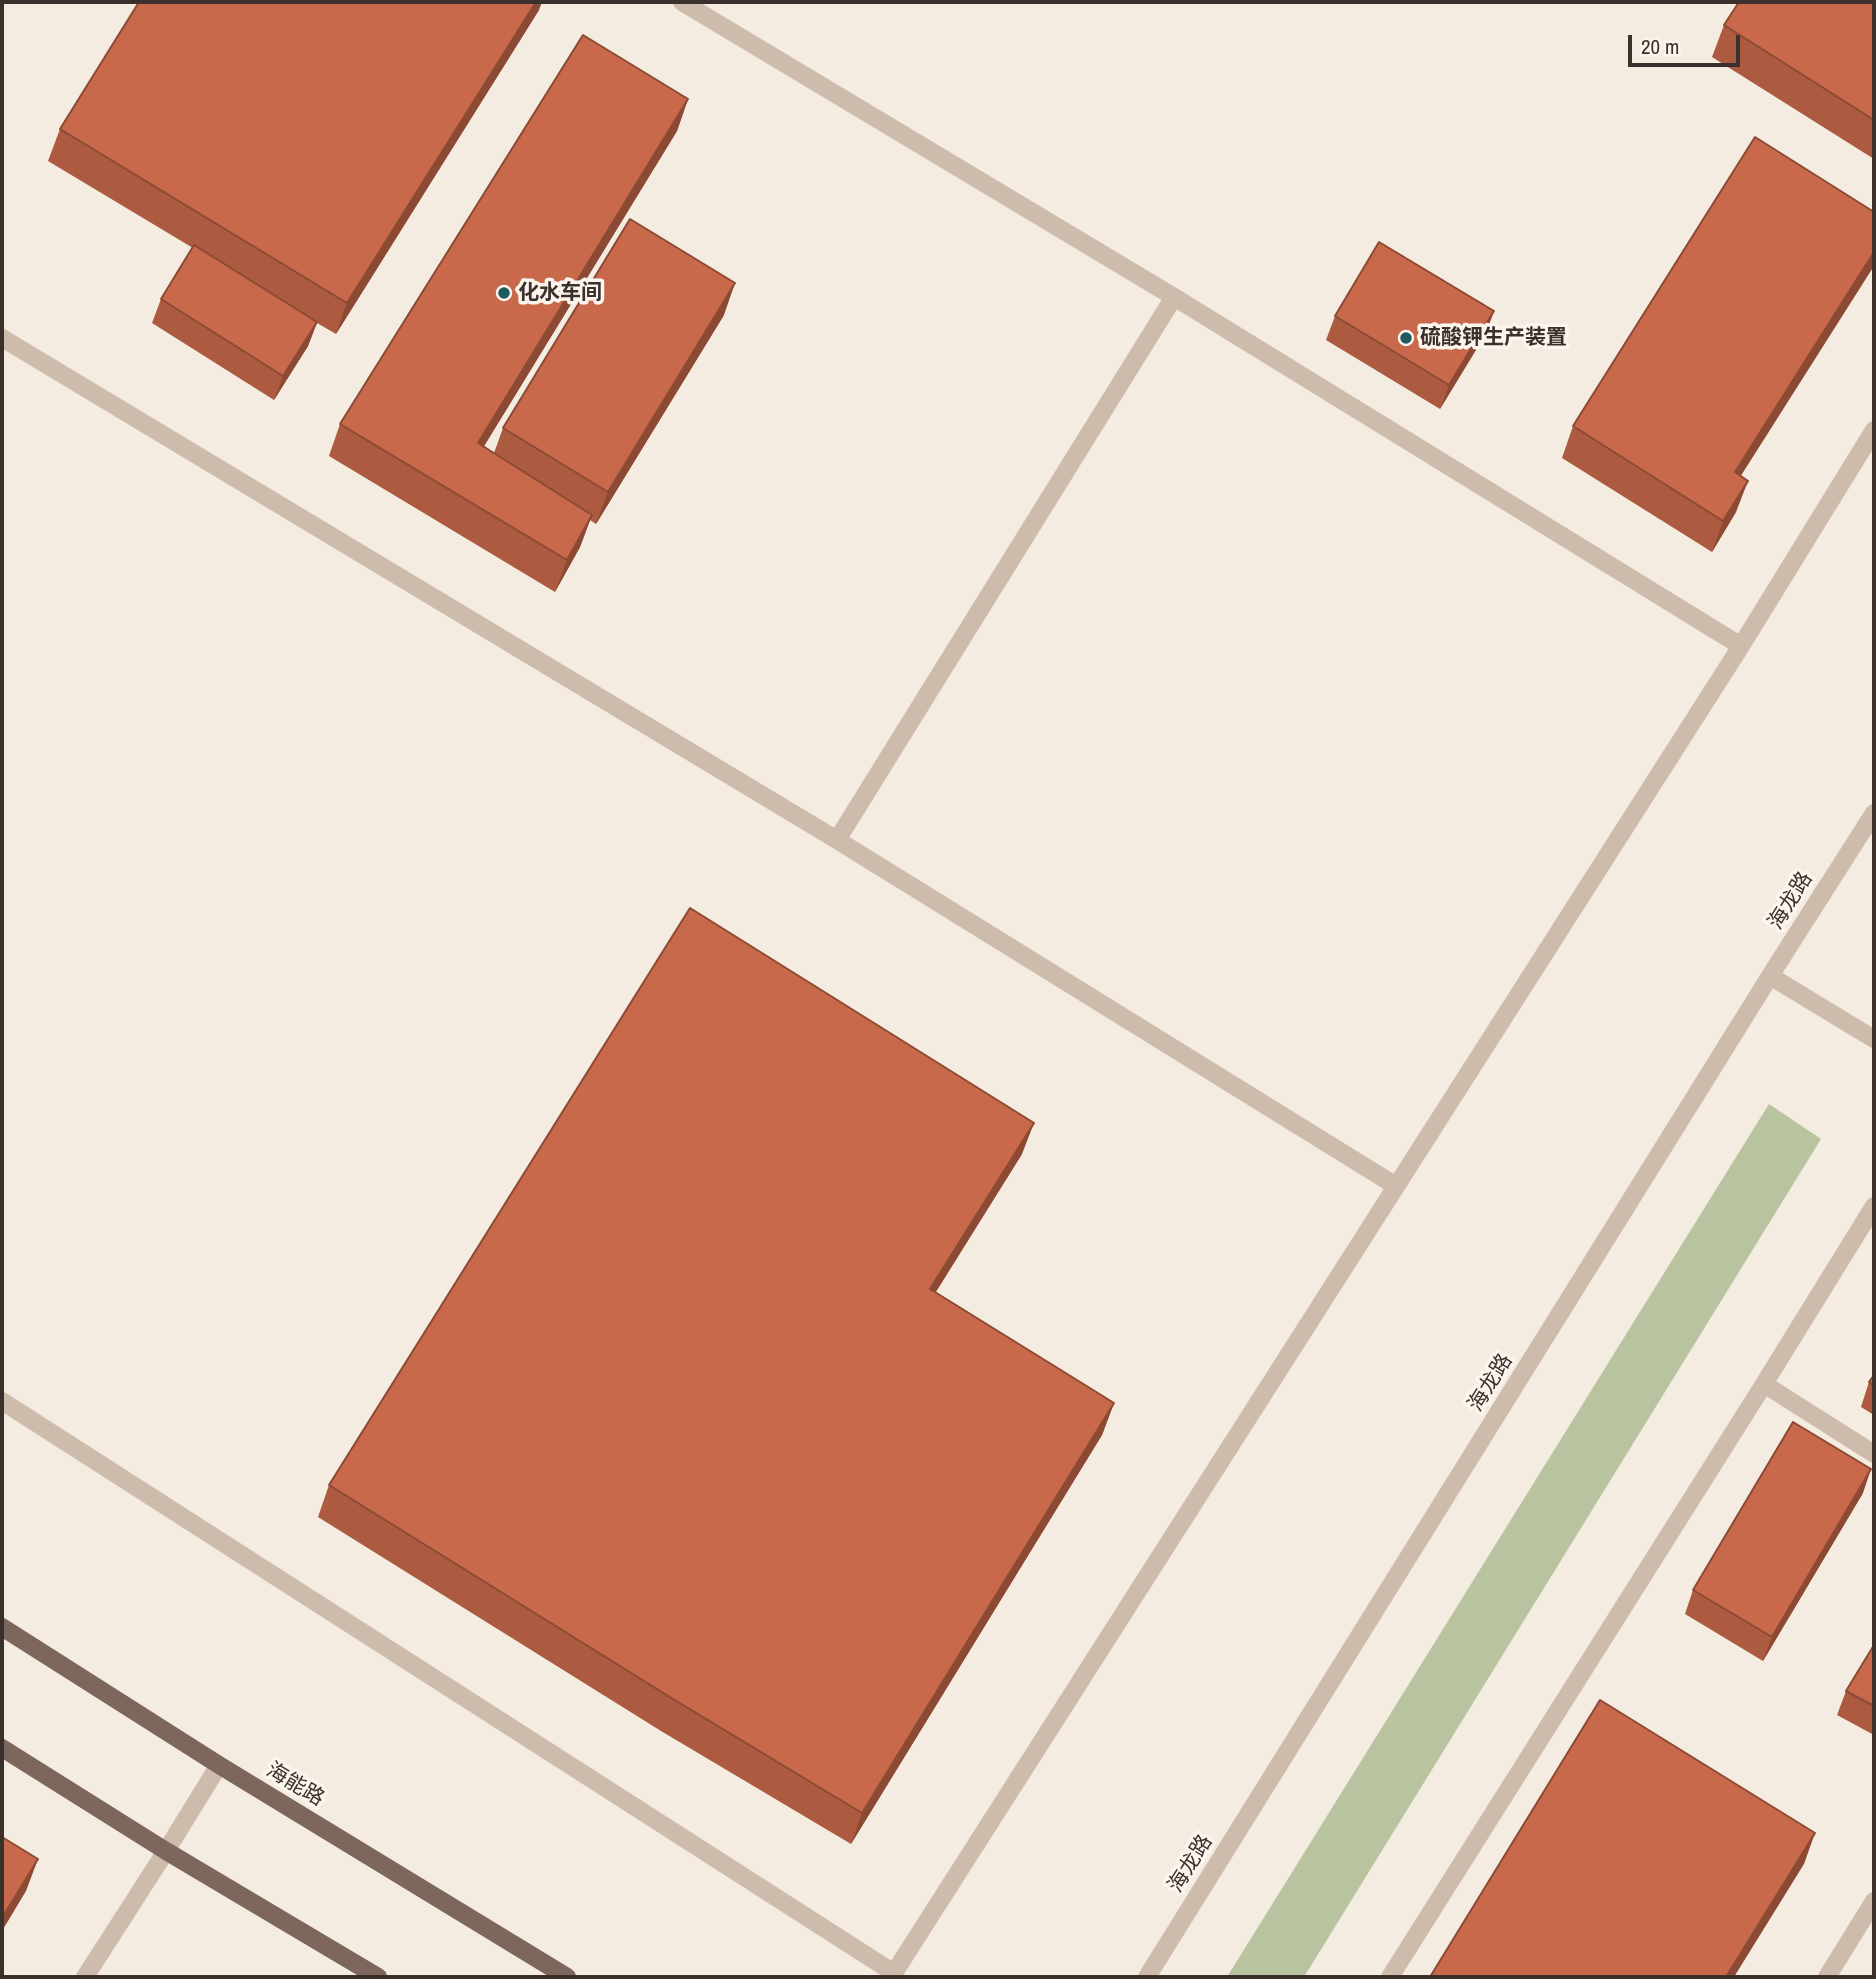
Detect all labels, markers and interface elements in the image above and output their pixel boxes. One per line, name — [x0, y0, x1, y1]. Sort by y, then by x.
scale bar — [1631, 21, 1743, 65]
text: 20 m — [1641, 32, 1679, 61]
place label: 化水车间 — [518, 280, 602, 306]
marker: 化水车间 — [496, 285, 512, 301]
place label: 硫酸钾生产装置 — [1420, 325, 1567, 351]
marker: 硫酸钾生产装置 — [1398, 330, 1414, 346]
street label: 海龙路 — [1764, 868, 1818, 934]
street label: 海龙路 — [1464, 1350, 1518, 1416]
street label: 海能路 — [262, 1758, 328, 1812]
street label: 海龙路 — [1164, 1831, 1218, 1897]

